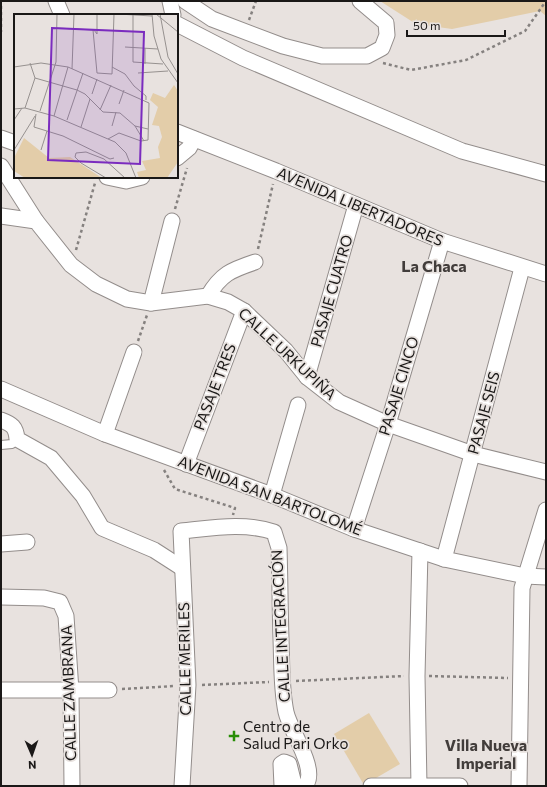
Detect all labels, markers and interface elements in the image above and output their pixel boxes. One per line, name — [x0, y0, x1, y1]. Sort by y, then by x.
scale bar — [407, 12, 505, 38]
inset map — [14, 14, 178, 178]
text: 50 m — [413, 18, 441, 32]
street label: AVENIDA LIBERTADORES — [275, 163, 446, 249]
street label: PASAJE CUATRO — [306, 233, 356, 349]
district label: La Chaca — [401, 256, 467, 275]
street label: CALLE URKUPIÑA — [235, 303, 340, 403]
street label: PASAJE CINCO — [374, 334, 422, 437]
street label: PASAJE TRES — [189, 340, 239, 433]
street label: PASAJE SEIS — [463, 369, 503, 456]
street label: AVENIDA SAN BARTOLOMÉ — [176, 451, 365, 539]
street label: CALLE INTEGRACIÓN — [266, 549, 293, 703]
street label: CALLE MERILES — [174, 602, 194, 716]
street label: CALLE ZAMBRANA — [57, 625, 79, 761]
place label: Centro de Salud Pari Orko — [243, 717, 348, 752]
marker: Centro de Salud Pari Orko — [228, 730, 240, 742]
north arrow — [12, 735, 52, 775]
district label: Villa Nueva Imperial — [445, 735, 527, 772]
text: N — [28, 759, 37, 772]

